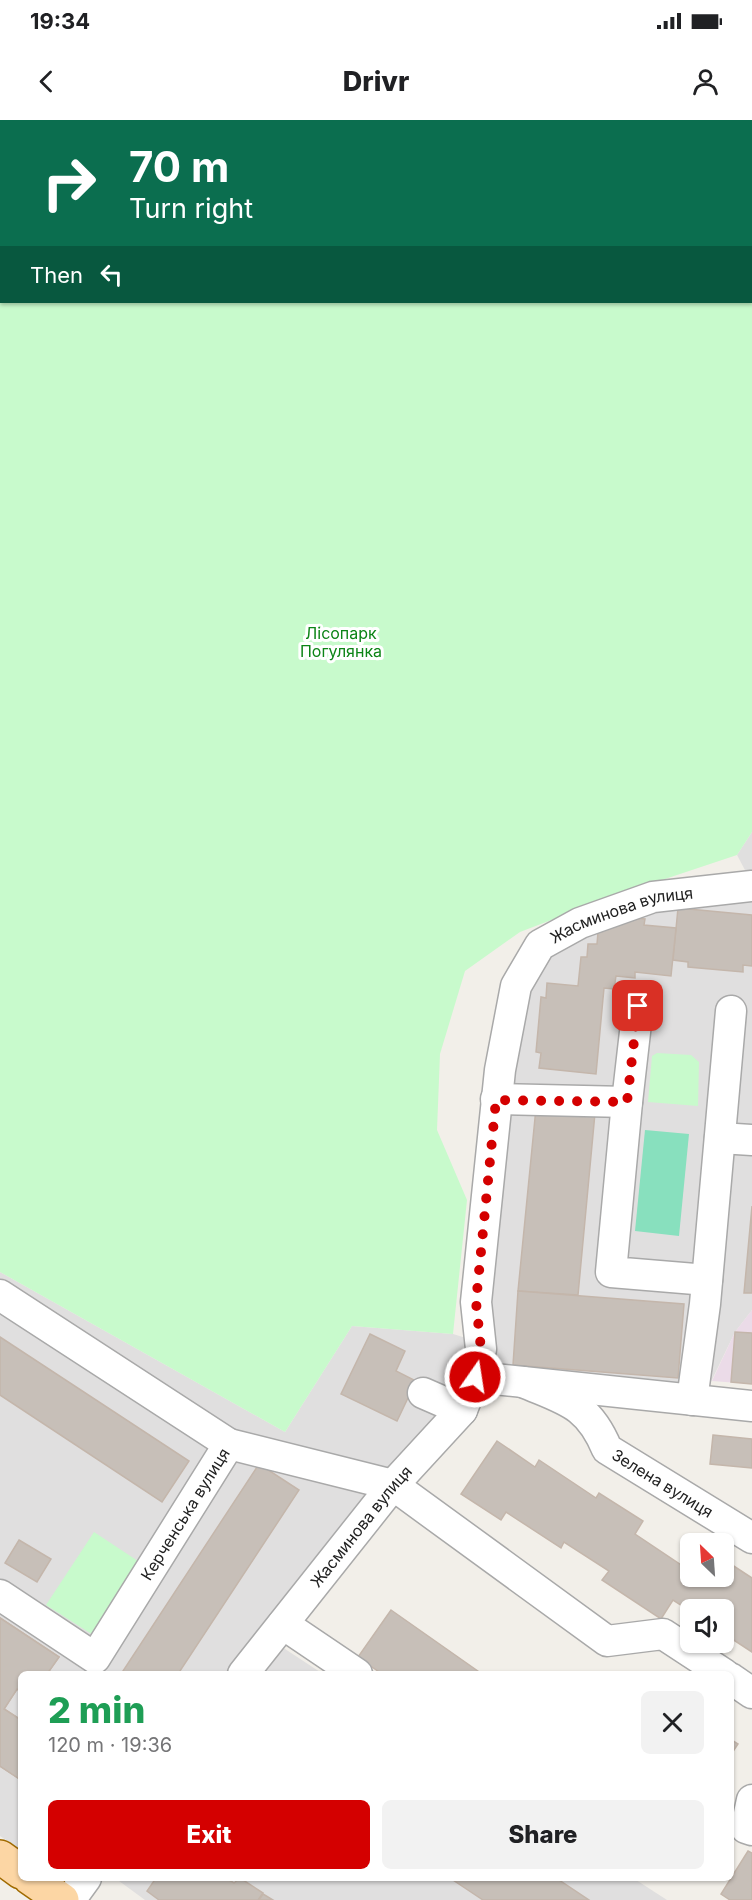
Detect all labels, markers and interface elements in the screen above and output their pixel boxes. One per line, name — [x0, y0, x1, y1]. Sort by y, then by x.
text: 19:34 — [30, 8, 90, 34]
icon: back — [30, 65, 63, 98]
text: Drivr — [343, 65, 409, 98]
icon: person — [689, 65, 722, 98]
text: 70 m — [129, 141, 229, 192]
icon: right — [30, 144, 108, 222]
text: Turn right — [129, 192, 253, 225]
icon: left — [95, 258, 128, 291]
text: Then — [30, 262, 83, 288]
park label: Лісопарк Погулянка — [300, 623, 382, 661]
street label: Жасминова вулиця — [547, 883, 694, 948]
pin — [612, 980, 663, 1031]
icon: arrive — [621, 989, 654, 1022]
position arrow — [443, 1345, 507, 1409]
street label: Керченська вулиця — [136, 1444, 234, 1584]
street label: Зелена вулиця — [608, 1444, 717, 1522]
street label: Жасминова вулиця — [306, 1461, 416, 1591]
north arrow — [680, 1533, 734, 1587]
map controls — [680, 1533, 734, 1653]
button: sound — [680, 1599, 734, 1653]
text: 2 min — [48, 1688, 145, 1732]
button: close — [641, 1691, 704, 1754]
text: 120 m · 19:36 — [48, 1733, 172, 1757]
button: Exit — [48, 1800, 370, 1869]
button: Share — [382, 1800, 704, 1869]

